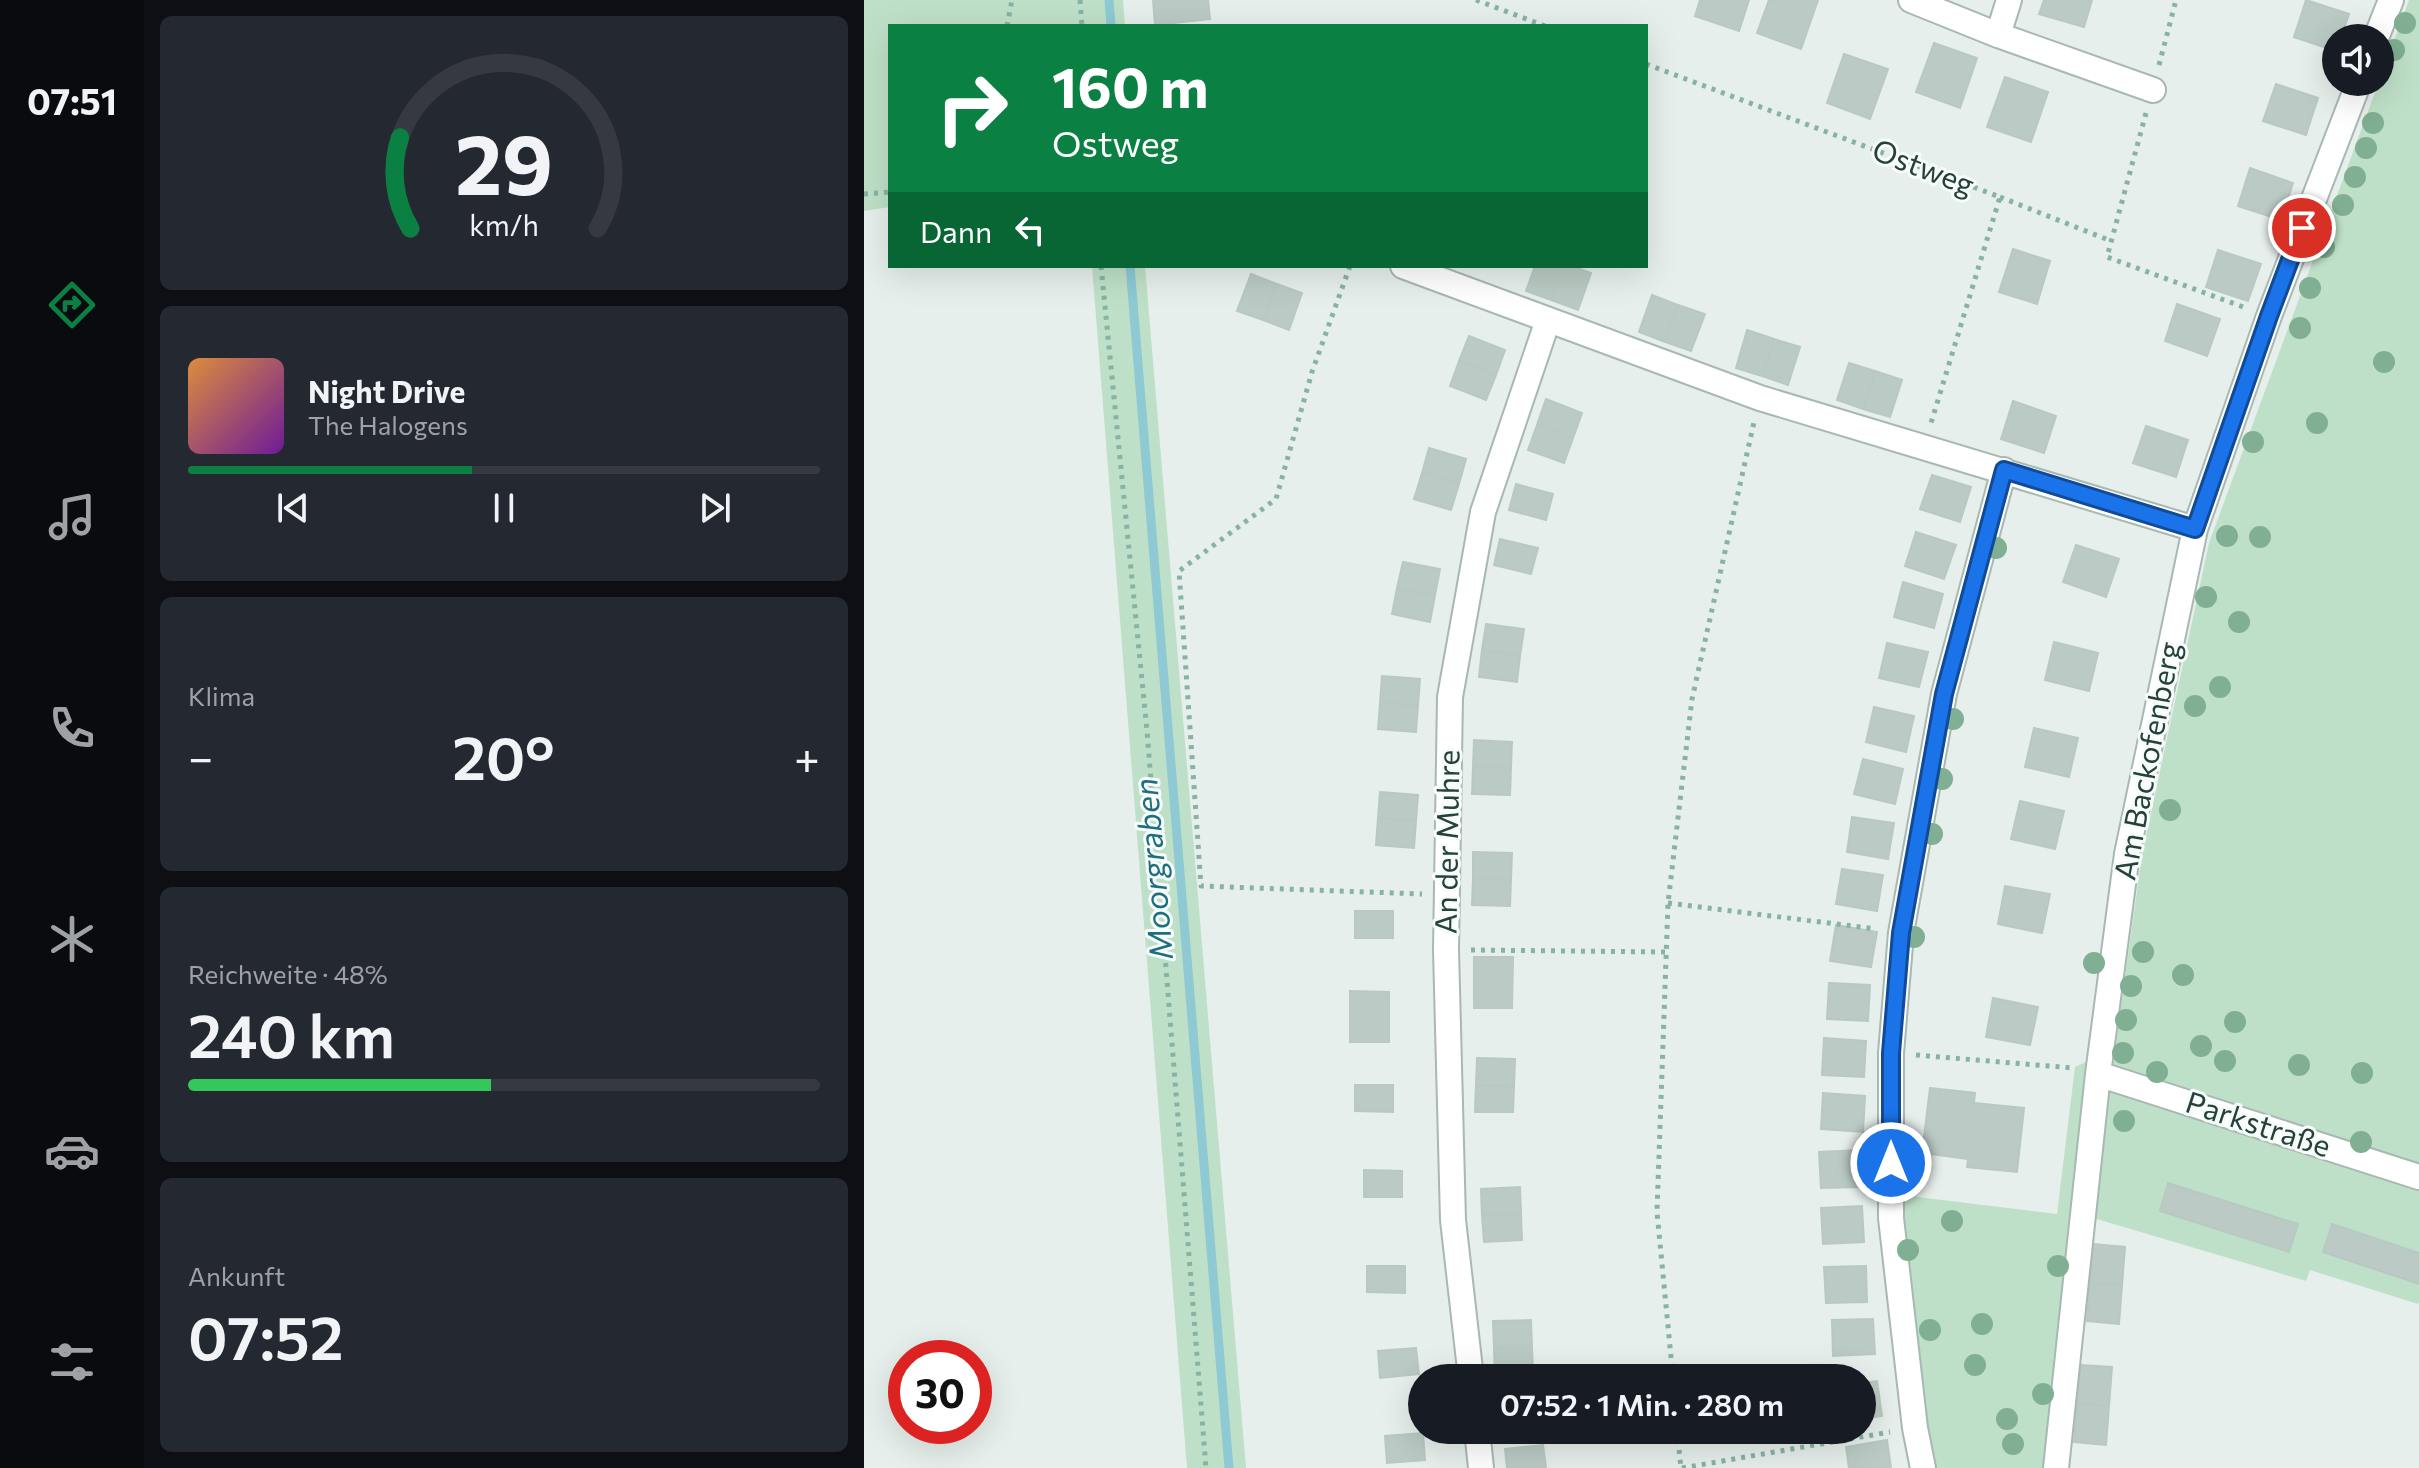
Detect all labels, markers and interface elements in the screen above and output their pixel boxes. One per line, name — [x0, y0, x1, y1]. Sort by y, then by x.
map controls — [2322, 24, 2394, 96]
button: sound — [2322, 24, 2394, 96]
text: 160 m — [1052, 51, 1209, 120]
icon: right — [920, 56, 1024, 160]
text: 07:51 — [27, 78, 117, 122]
text: 29 — [455, 110, 553, 212]
text: Ostweg — [1052, 120, 1179, 164]
street label: Ostweg — [1868, 129, 1980, 202]
pin — [2268, 194, 2336, 262]
icon: arrive — [2280, 206, 2324, 250]
text: km/h — [469, 207, 539, 242]
icon: left — [1008, 208, 1052, 252]
text: Dann — [920, 212, 992, 249]
icon: directions — [44, 277, 100, 333]
text: Night Drive — [308, 372, 465, 409]
text: The Halogens — [308, 409, 468, 440]
icon: previous — [271, 486, 315, 530]
icon: pause — [482, 486, 526, 530]
icon: next — [693, 486, 737, 530]
icon: music — [44, 489, 100, 545]
street label: Am Backofenberg — [2104, 638, 2187, 883]
text: Klima — [188, 680, 255, 711]
icon: phone — [44, 700, 100, 756]
text: 20° — [452, 719, 555, 792]
text: − — [188, 729, 213, 783]
text: + — [794, 729, 820, 783]
street label: An der Muhre — [1425, 749, 1466, 934]
water label: Moorgraben — [1124, 777, 1180, 962]
icon: climate — [44, 911, 100, 967]
text: Reichweite · 48% — [188, 958, 388, 989]
text: 240 km — [188, 997, 395, 1070]
street label: Parkstraße — [2182, 1082, 2336, 1163]
position arrow — [1849, 1121, 1933, 1205]
icon: car — [44, 1123, 100, 1179]
text: Ankunft — [188, 1260, 285, 1291]
text: 07:52 — [188, 1299, 344, 1372]
icon: filters — [44, 1334, 100, 1390]
speed limit sign: 30 — [888, 1340, 992, 1444]
text: 07:52 · 1 Min. · 280 m — [1500, 1385, 1784, 1422]

